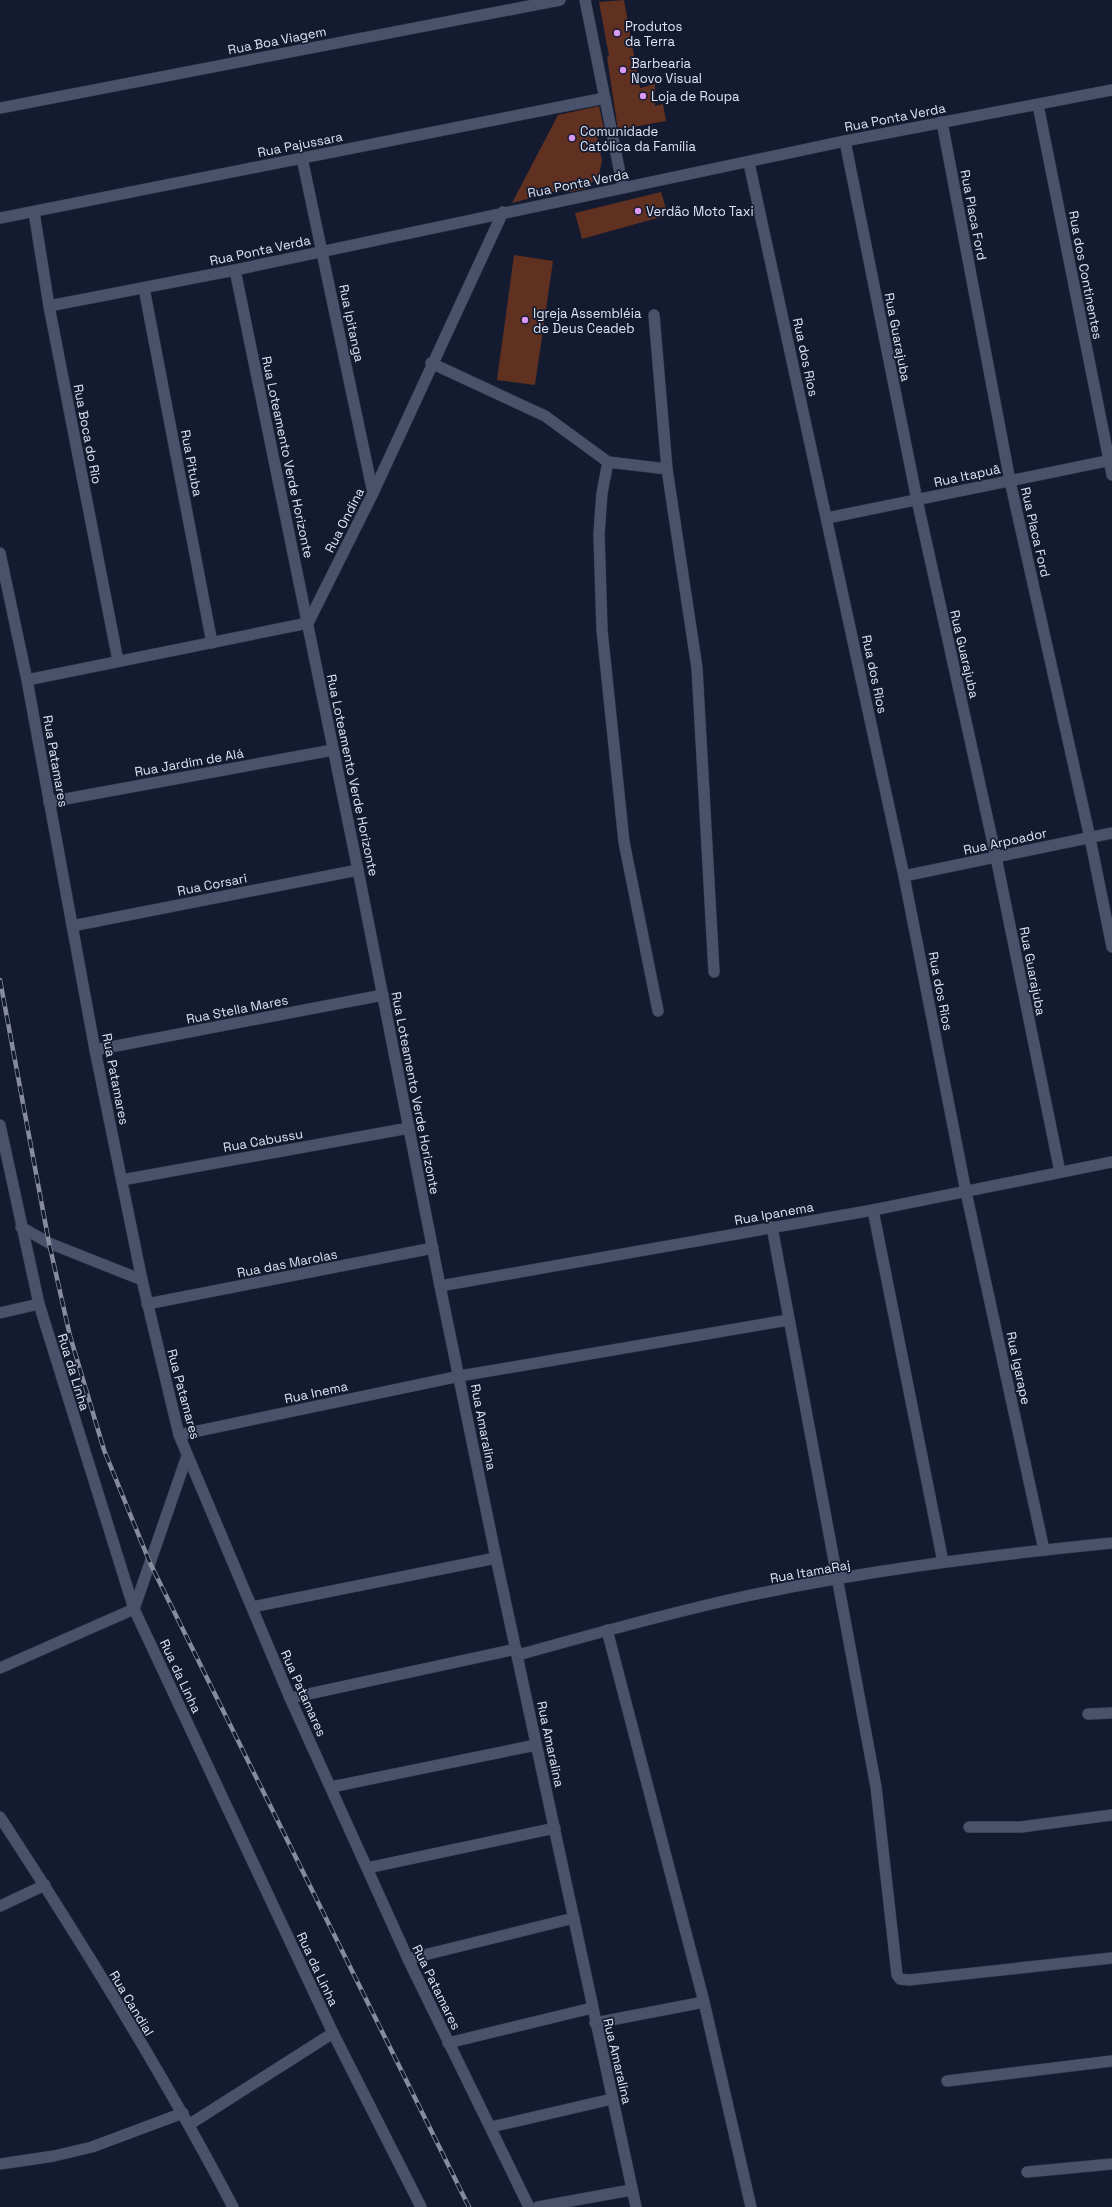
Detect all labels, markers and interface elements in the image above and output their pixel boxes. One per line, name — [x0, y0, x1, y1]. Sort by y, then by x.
place label: Produtos da Terra — [625, 18, 683, 50]
street label: Rua Boa Viagem — [226, 23, 328, 58]
marker: Produtos da Terra — [612, 28, 622, 38]
place label: Barbearia Novo Visual — [631, 55, 702, 87]
marker: Barbearia Novo Visual — [618, 65, 628, 75]
place label: Loja de Roupa — [651, 88, 740, 105]
marker: Loja de Roupa — [638, 91, 648, 101]
street label: Rua Ponta Verda — [843, 99, 948, 136]
place label: Comunidade Católica da Família — [580, 123, 696, 155]
street label: Rua Pajussara — [256, 128, 345, 161]
marker: Comunidade Católica da Família — [567, 133, 577, 143]
street label: Rua Ponta Verda — [526, 165, 631, 202]
street label: Rua Placa Ford — [956, 168, 991, 262]
place label: Verdão Moto Taxi — [646, 203, 754, 220]
marker: Verdão Moto Taxi — [633, 206, 643, 216]
street label: Rua dos Continentes — [1065, 209, 1106, 341]
street label: Rua Ponta Verda — [208, 231, 313, 269]
street label: Rua Ipitanga — [335, 283, 368, 364]
street label: Rua Guarajuba — [881, 291, 915, 383]
place label: Igreja Assembléia de Deus Ceadeb — [533, 305, 642, 337]
marker: Igreja Assembléia de Deus Ceadeb — [520, 315, 530, 325]
street label: Rua dos Rios — [789, 316, 822, 398]
street label: Rua Loteamento Verde Horizonte — [258, 355, 317, 560]
street label: Rua Boca do Rio — [69, 383, 106, 485]
street label: Rua Pituba — [177, 428, 206, 498]
street label: Rua Itapuã — [932, 460, 1002, 491]
street label: Rua Ondina — [321, 484, 368, 556]
street label: Rua Placa Ford — [1017, 485, 1054, 579]
street label: Rua Guarajuba — [946, 608, 983, 700]
street label: Rua dos Rios — [858, 633, 891, 715]
street label: Rua Loteamento Verde Horizonte — [323, 673, 382, 878]
street label: Rua Patamares — [39, 714, 72, 808]
street label: Rua Jardim de Alá — [133, 744, 246, 780]
street label: Rua Arpoador — [962, 824, 1048, 859]
street label: Rua Corsari — [176, 869, 248, 900]
street label: Rua Guarajuba — [1016, 925, 1050, 1017]
street label: Rua dos Rios — [925, 950, 956, 1032]
street label: Rua Loteamento Verde Horizonte — [388, 990, 444, 1196]
street label: Rua Stella Mares — [185, 991, 290, 1028]
street label: Rua Patamares — [98, 1032, 133, 1126]
street label: Rua Cabussu — [222, 1125, 304, 1156]
street label: Rua Ipanema — [733, 1198, 816, 1229]
street label: Rua das Marolas — [235, 1245, 339, 1282]
street label: Rua Igarape — [1002, 1330, 1035, 1406]
street label: Rua da Linha — [54, 1331, 93, 1413]
street label: Rua Patamares — [163, 1347, 204, 1441]
street label: Rua Inema — [283, 1377, 350, 1408]
street label: Rua Amaralina — [467, 1382, 500, 1472]
street label: Rua ItamaRaj — [769, 1556, 852, 1587]
street label: Rua da Linha — [156, 1636, 205, 1716]
street label: Rua Patamares — [277, 1647, 330, 1739]
street label: Rua Amaralina — [533, 1699, 568, 1789]
street label: Rua da Linha — [293, 1929, 342, 2009]
street label: Rua Patamares — [409, 1942, 465, 2033]
street label: Rua Candial — [105, 1968, 158, 2039]
street label: Rua Amaralina — [599, 2017, 636, 2106]

